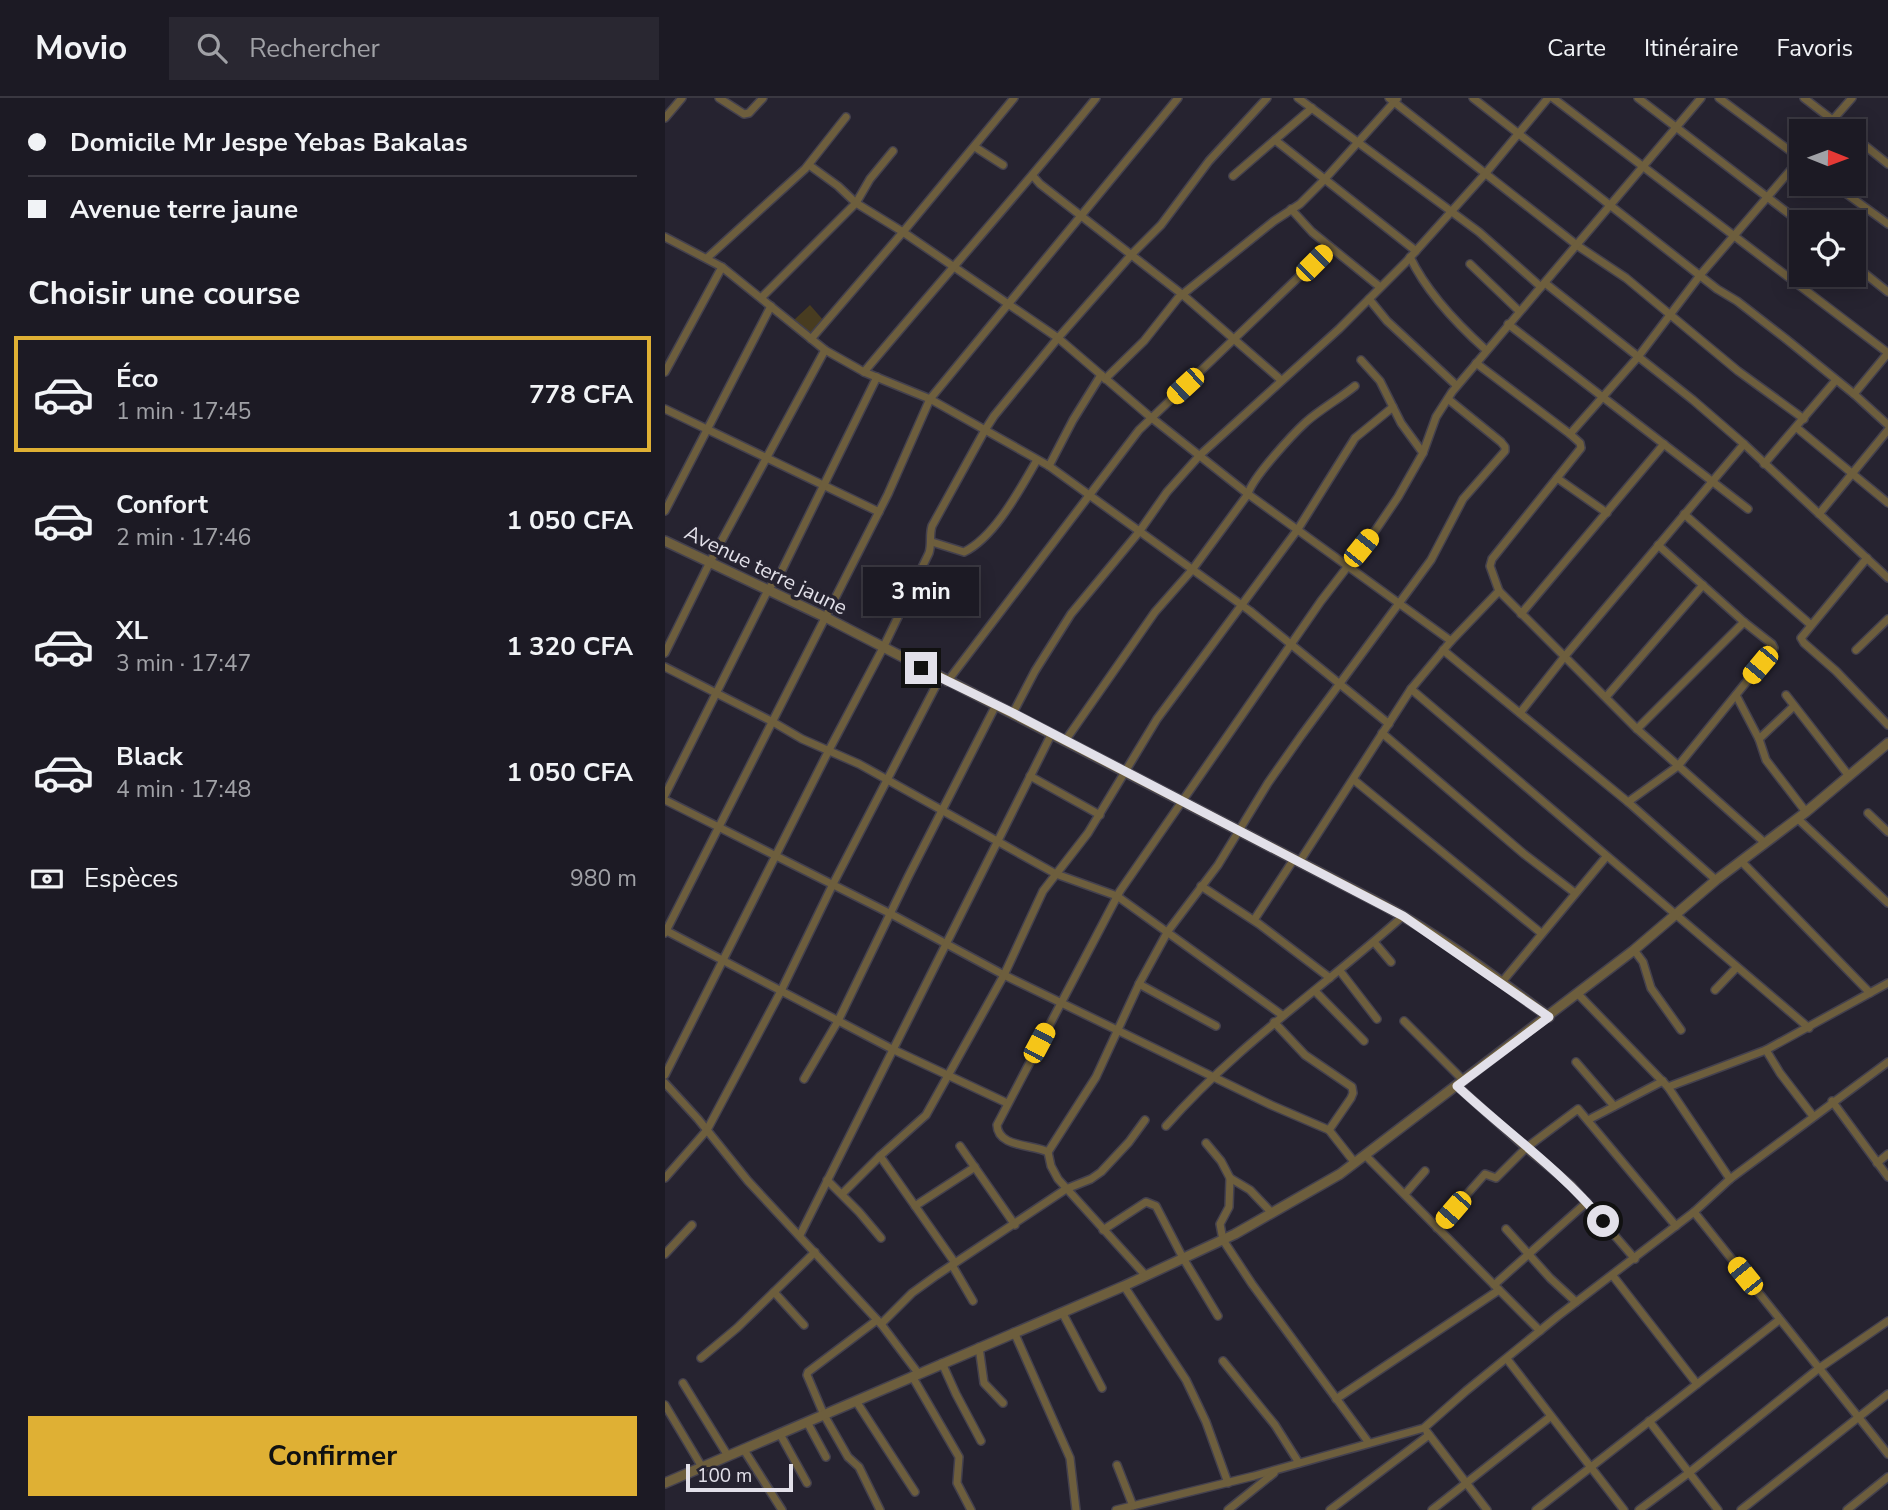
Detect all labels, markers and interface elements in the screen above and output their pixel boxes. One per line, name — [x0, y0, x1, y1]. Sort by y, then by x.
search box — [169, 17, 659, 80]
text: Movio — [35, 26, 127, 71]
icon: search — [193, 29, 231, 67]
text: Rechercher — [249, 31, 380, 66]
text: Carte — [1547, 32, 1606, 64]
text: Itinéraire — [1644, 32, 1738, 64]
text: Favoris — [1776, 32, 1853, 64]
north arrow — [1789, 119, 1865, 196]
map controls — [1789, 119, 1866, 287]
text: Domicile Mr Jespe Yebas Bakalas — [70, 125, 468, 160]
text: Avenue terre jaune — [70, 192, 298, 227]
button: locate — [1789, 210, 1866, 287]
car — [1292, 241, 1337, 285]
text: Choisir une course — [28, 272, 300, 315]
text: Éco — [116, 361, 158, 396]
icon: car — [32, 363, 95, 426]
car — [1163, 364, 1208, 408]
text: 778 CFA — [529, 377, 633, 412]
text: 1 min · 17:45 — [116, 396, 251, 427]
text: Confort — [116, 487, 208, 522]
icon: car — [32, 489, 95, 552]
text: 1 050 CFA — [506, 503, 633, 538]
street label: Avenue terre jaune — [680, 518, 852, 622]
text: 2 min · 17:46 — [116, 522, 251, 553]
car — [1340, 525, 1383, 571]
callout: 3 min — [863, 566, 979, 616]
text: 3 min — [891, 576, 951, 607]
text: XL — [116, 613, 148, 648]
icon: car — [32, 615, 95, 678]
text: 1 320 CFA — [506, 629, 633, 664]
car — [1739, 642, 1782, 688]
text: 3 min · 17:47 — [116, 648, 251, 679]
route end — [905, 652, 937, 684]
text: Black — [116, 739, 183, 774]
icon: car — [32, 741, 95, 804]
text: 1 050 CFA — [506, 755, 633, 790]
text: 4 min · 17:48 — [116, 774, 251, 805]
icon: cash — [28, 860, 66, 898]
text: Espèces — [84, 861, 179, 896]
text: 980 m — [570, 863, 637, 894]
car — [1020, 1020, 1059, 1066]
car — [1432, 1187, 1475, 1233]
route start — [1587, 1205, 1619, 1237]
car — [1724, 1253, 1767, 1299]
button: Confirmer — [28, 1416, 637, 1496]
scale bar — [686, 1461, 793, 1493]
text: 100 m — [697, 1463, 752, 1489]

